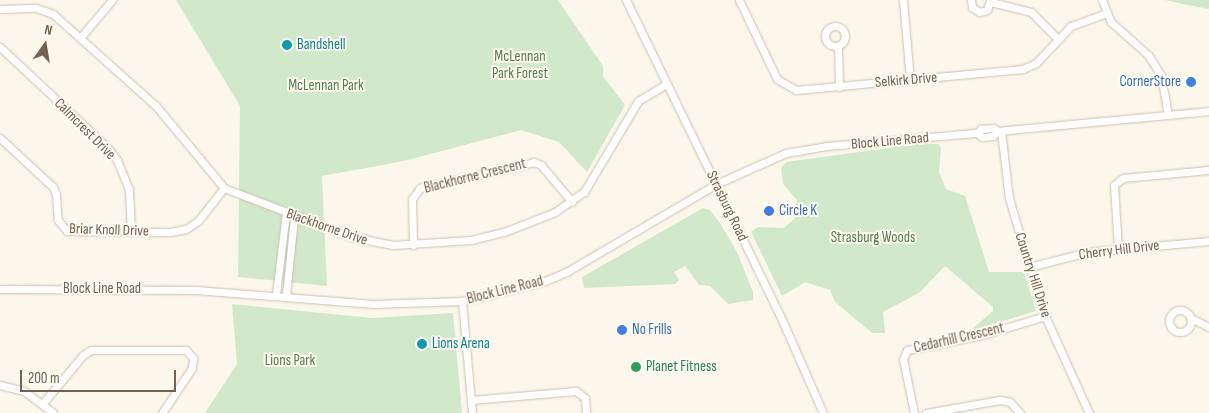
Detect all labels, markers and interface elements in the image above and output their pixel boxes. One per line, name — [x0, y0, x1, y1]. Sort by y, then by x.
north arrow — [20, 20, 70, 70]
text: N — [43, 21, 54, 39]
place label: Bandshell — [297, 36, 346, 54]
marker: Bandshell — [281, 39, 293, 51]
park label: McLennan Park Forest — [492, 47, 548, 82]
street label: Selkirk Drive — [874, 68, 938, 92]
place label: CornerStore — [1119, 73, 1181, 91]
marker: CornerStore — [1185, 76, 1197, 88]
park label: McLennan Park — [288, 77, 364, 95]
street label: Calmcrest Drive — [50, 94, 120, 164]
street label: Block Line Road — [850, 129, 930, 153]
street label: Blackhorne Crescent — [422, 155, 528, 197]
street label: Strasburg Road — [702, 168, 752, 244]
place label: Circle K — [779, 202, 817, 220]
street label: Blackhorne Drive — [284, 205, 370, 249]
marker: Circle K — [763, 205, 775, 217]
street label: Briar Knoll Drive — [69, 220, 149, 240]
park label: Strasburg Woods — [831, 229, 915, 247]
street label: Country Hill Drive — [1011, 230, 1055, 320]
street label: Cherry Hill Drive — [1078, 236, 1160, 264]
street label: Block Line Road — [465, 272, 545, 308]
street label: Block Line Road — [63, 280, 141, 298]
street label: Cedarhill Crescent — [912, 319, 1006, 357]
place label: No Frills — [632, 321, 672, 339]
marker: No Frills — [616, 324, 628, 336]
place label: Lions Arena — [432, 335, 490, 353]
marker: Lions Arena — [416, 338, 428, 350]
park label: Lions Park — [265, 352, 315, 370]
place label: Planet Fitness — [646, 358, 717, 376]
scale bar — [22, 360, 179, 392]
marker: Planet Fitness — [630, 361, 642, 373]
text: 200 m — [28, 369, 60, 388]

